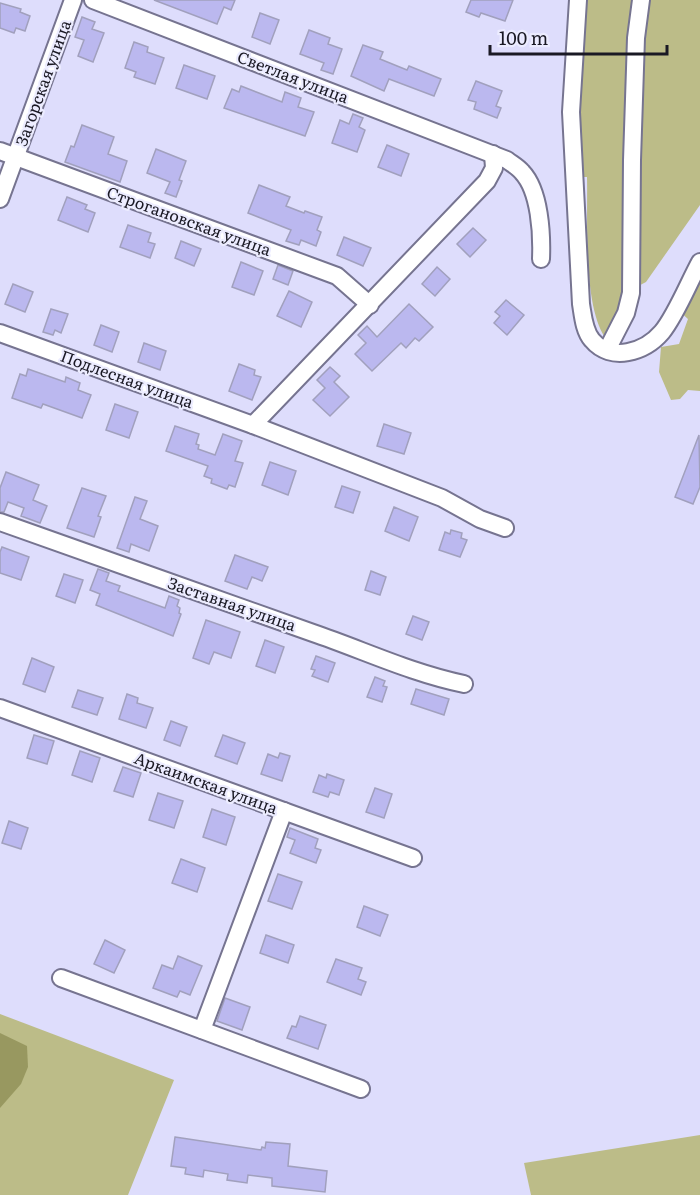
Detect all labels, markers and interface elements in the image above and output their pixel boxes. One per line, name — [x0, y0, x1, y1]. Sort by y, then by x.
street label: Загорская улица — [8, 16, 76, 149]
scale bar — [490, 18, 667, 56]
text: 100 m — [499, 24, 548, 51]
street label: Светлая улица — [234, 44, 353, 108]
street label: Строгановская улица — [104, 179, 275, 261]
street label: Подлесная улица — [57, 343, 198, 413]
street label: Заставная улица — [165, 570, 300, 636]
street label: Аркаимская улица — [131, 745, 282, 819]

